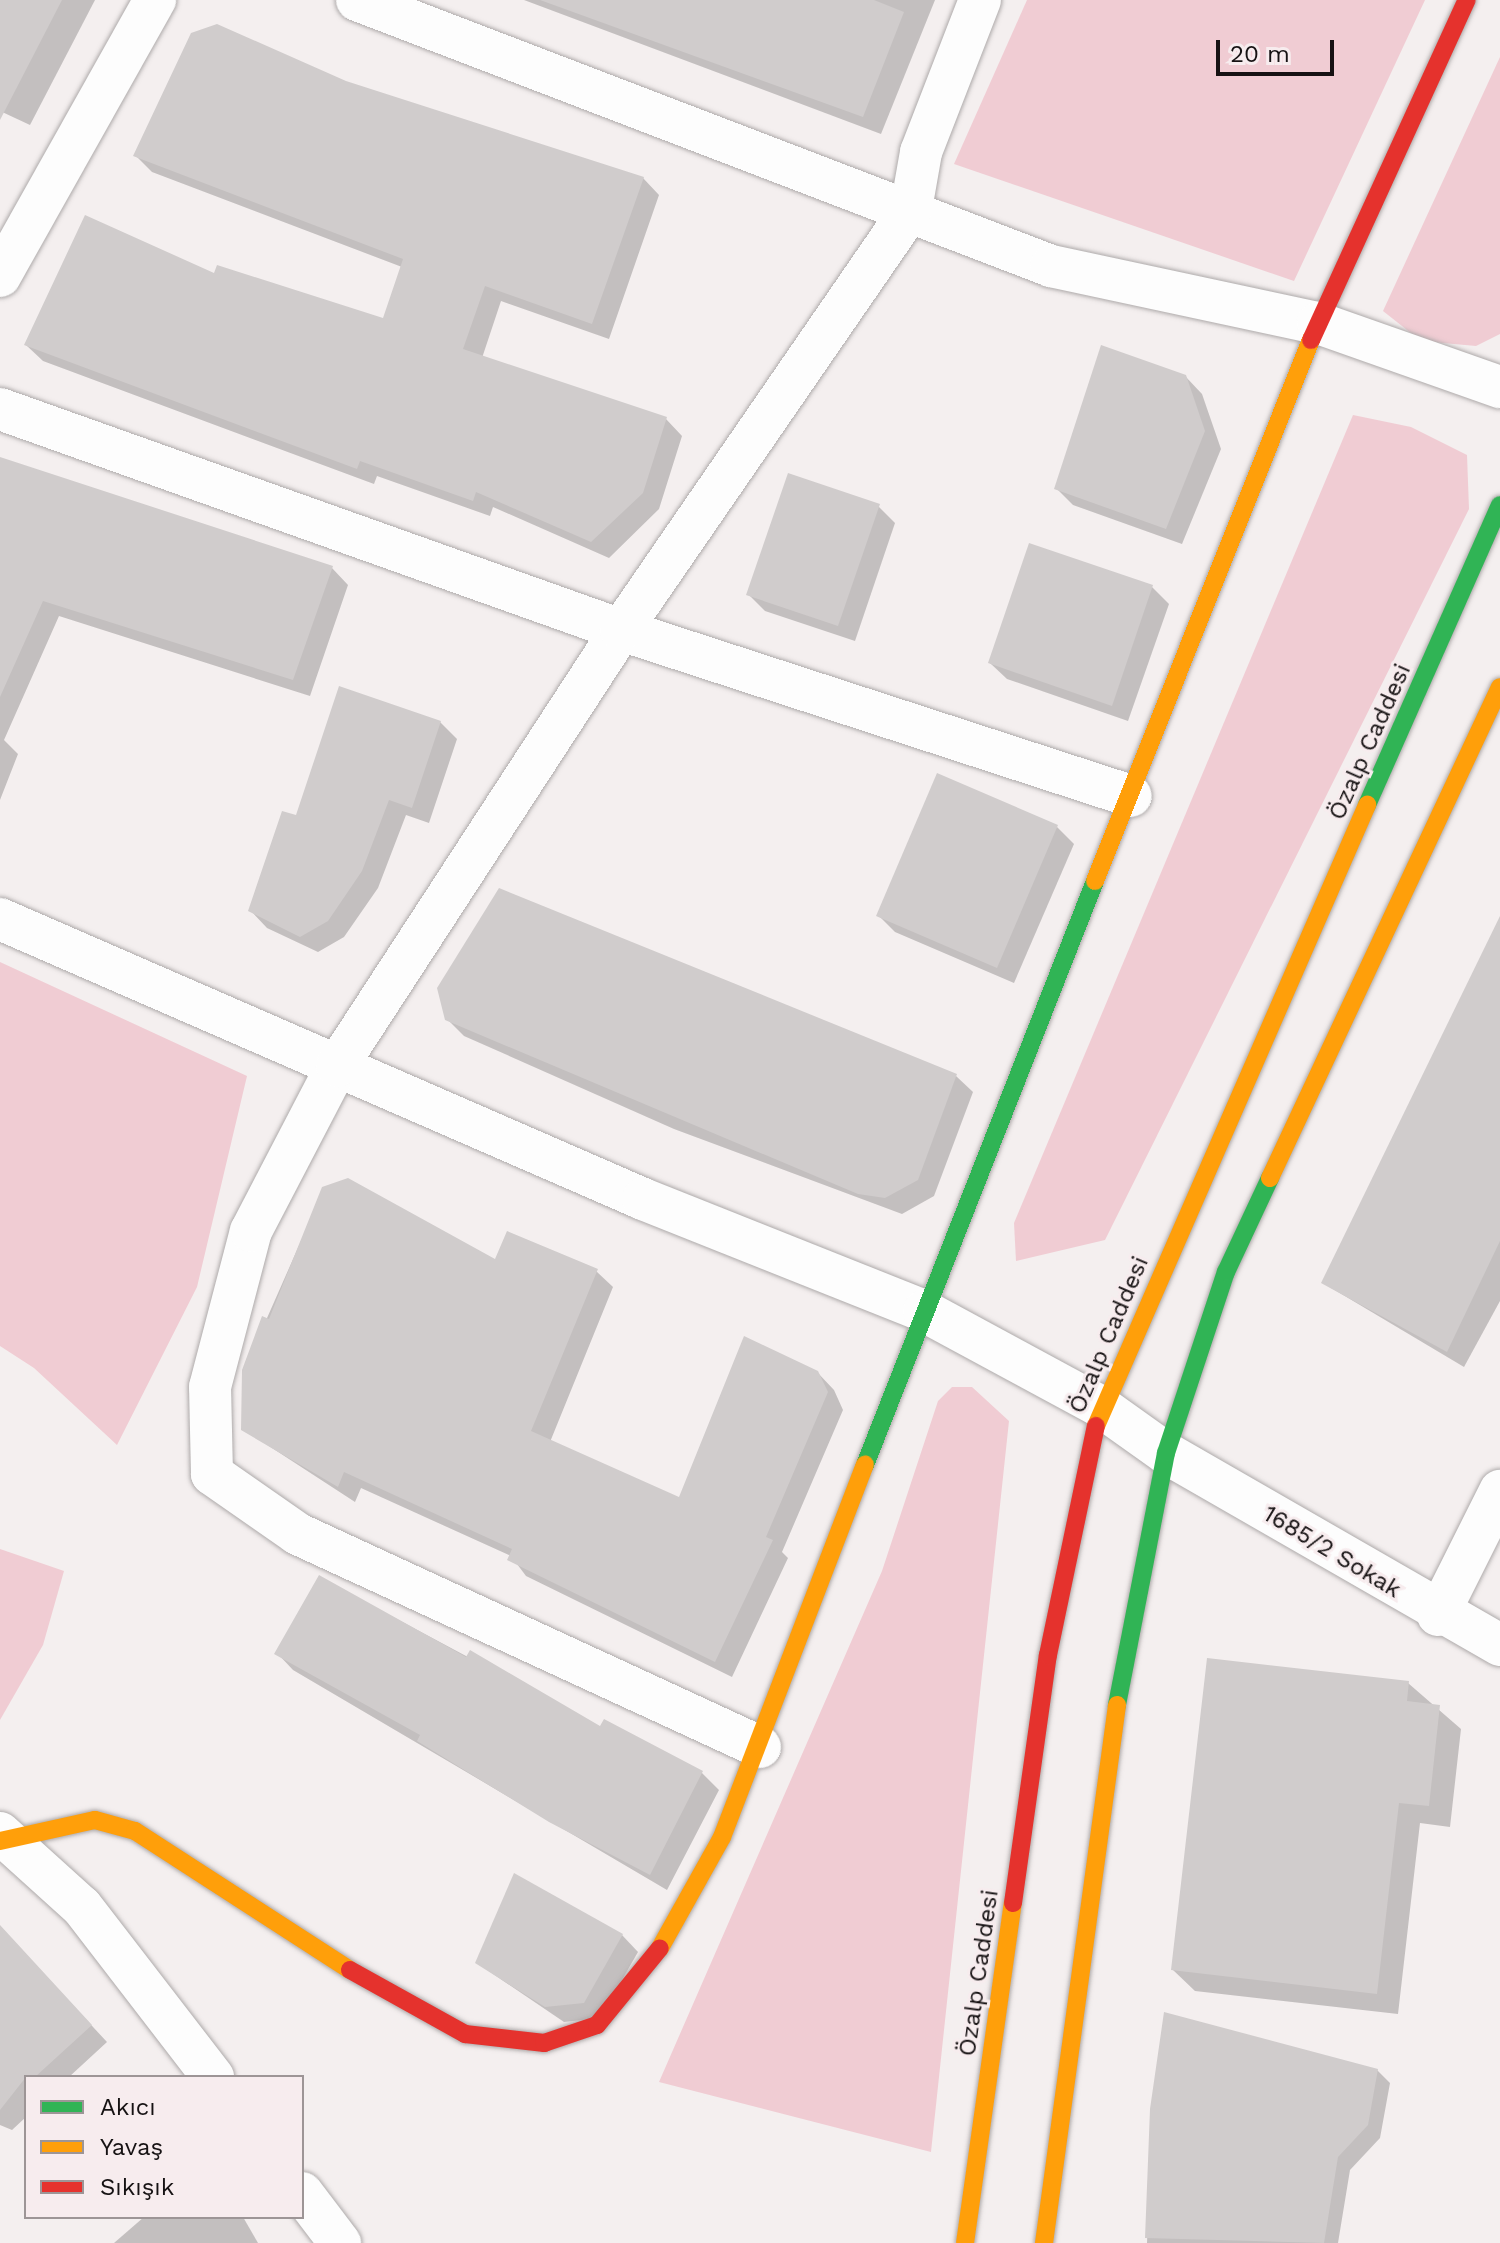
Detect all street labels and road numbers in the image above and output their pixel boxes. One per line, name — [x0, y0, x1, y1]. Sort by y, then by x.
street label: Özalp Caddesi — [1323, 659, 1417, 825]
street label: Özalp Caddesi — [1063, 1252, 1155, 1418]
street label: 1685/2 Sokak — [1258, 1500, 1406, 1604]
street label: Özalp Caddesi — [953, 1888, 1005, 2058]

